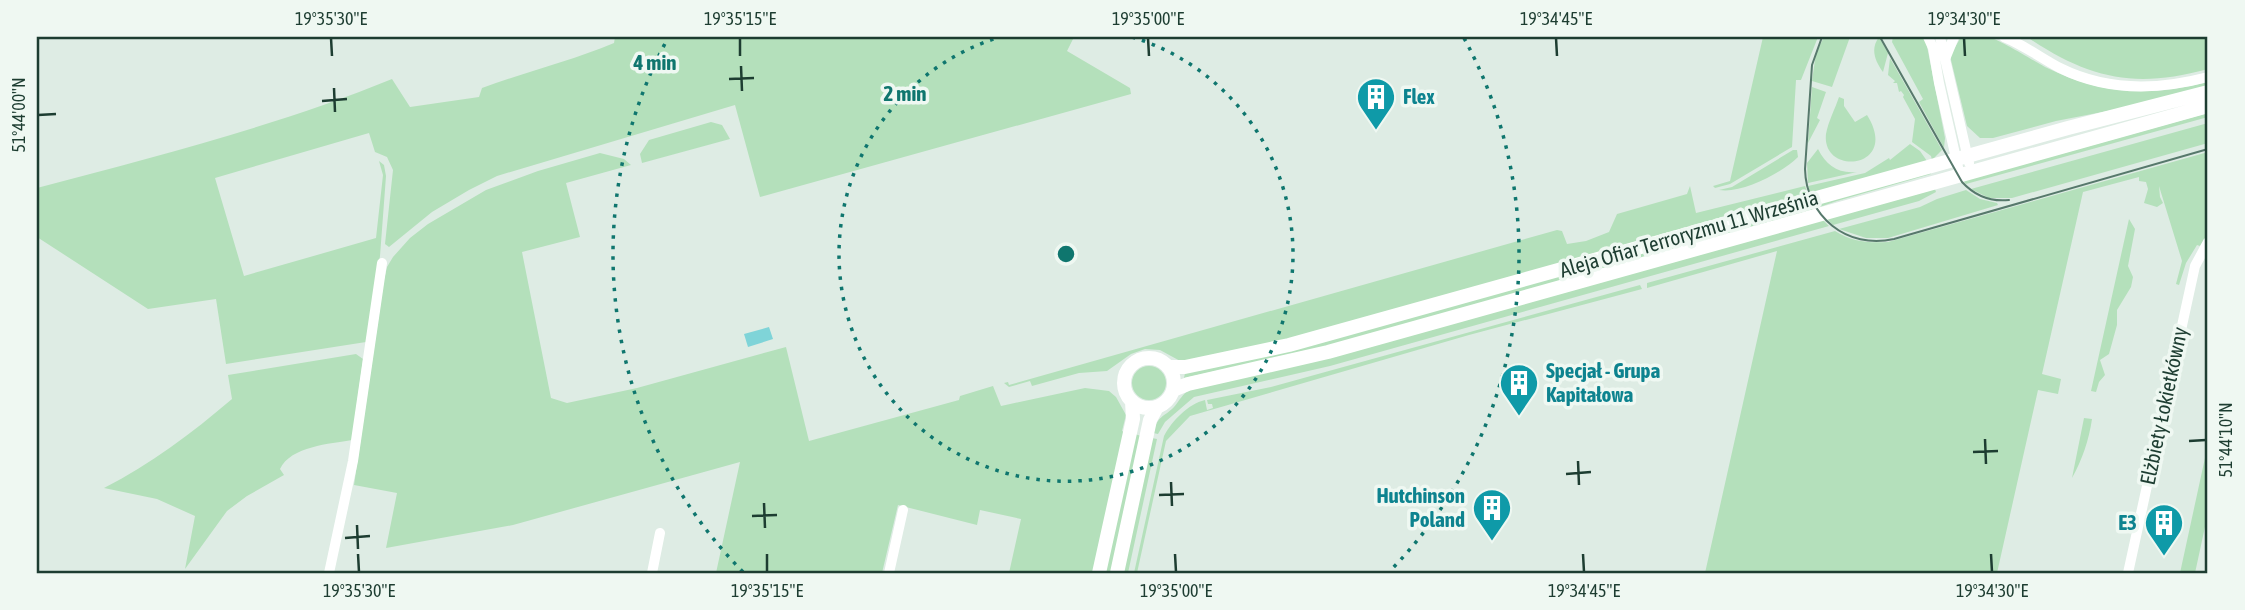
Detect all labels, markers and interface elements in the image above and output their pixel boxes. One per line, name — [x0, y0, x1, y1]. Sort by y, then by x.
text: 19°35'30"E — [295, 8, 367, 29]
text: 19°35'15"E — [704, 8, 776, 29]
text: 19°35'00"E — [1112, 8, 1184, 29]
text: 19°34'45"E — [1520, 8, 1592, 29]
text: 19°34'30"E — [1928, 8, 2000, 29]
text: 4 min — [633, 50, 676, 74]
building icon: Flex — [1355, 76, 1397, 131]
text: 51°44'00"N — [8, 77, 29, 153]
text: 2 min — [884, 81, 926, 105]
place label: Flex — [1403, 84, 1435, 108]
street label: Aleja Ofiar Terroryzmu 11 Września — [1557, 185, 1821, 281]
centre of rings — [1054, 242, 1078, 266]
street label: Elżbiety Łokietkówny — [2135, 324, 2192, 487]
place label: Specjał - Grupa Kapitałowa — [1546, 358, 1661, 406]
building icon: Specjał - Grupa Kapitałowa — [1498, 362, 1540, 417]
text: 51°44'10"N — [2215, 402, 2236, 478]
place label: Hutchinson Poland — [1376, 483, 1465, 531]
building icon: Hutchinson Poland — [1471, 487, 1513, 542]
building icon: E3 — [2143, 502, 2185, 557]
place label: E3 — [2118, 510, 2137, 534]
text: 19°35'30"E — [323, 580, 395, 601]
text: 19°35'15"E — [731, 580, 803, 601]
text: 19°35'00"E — [1140, 580, 1212, 601]
text: 19°34'45"E — [1548, 580, 1620, 601]
text: 19°34'30"E — [1956, 580, 2028, 601]

